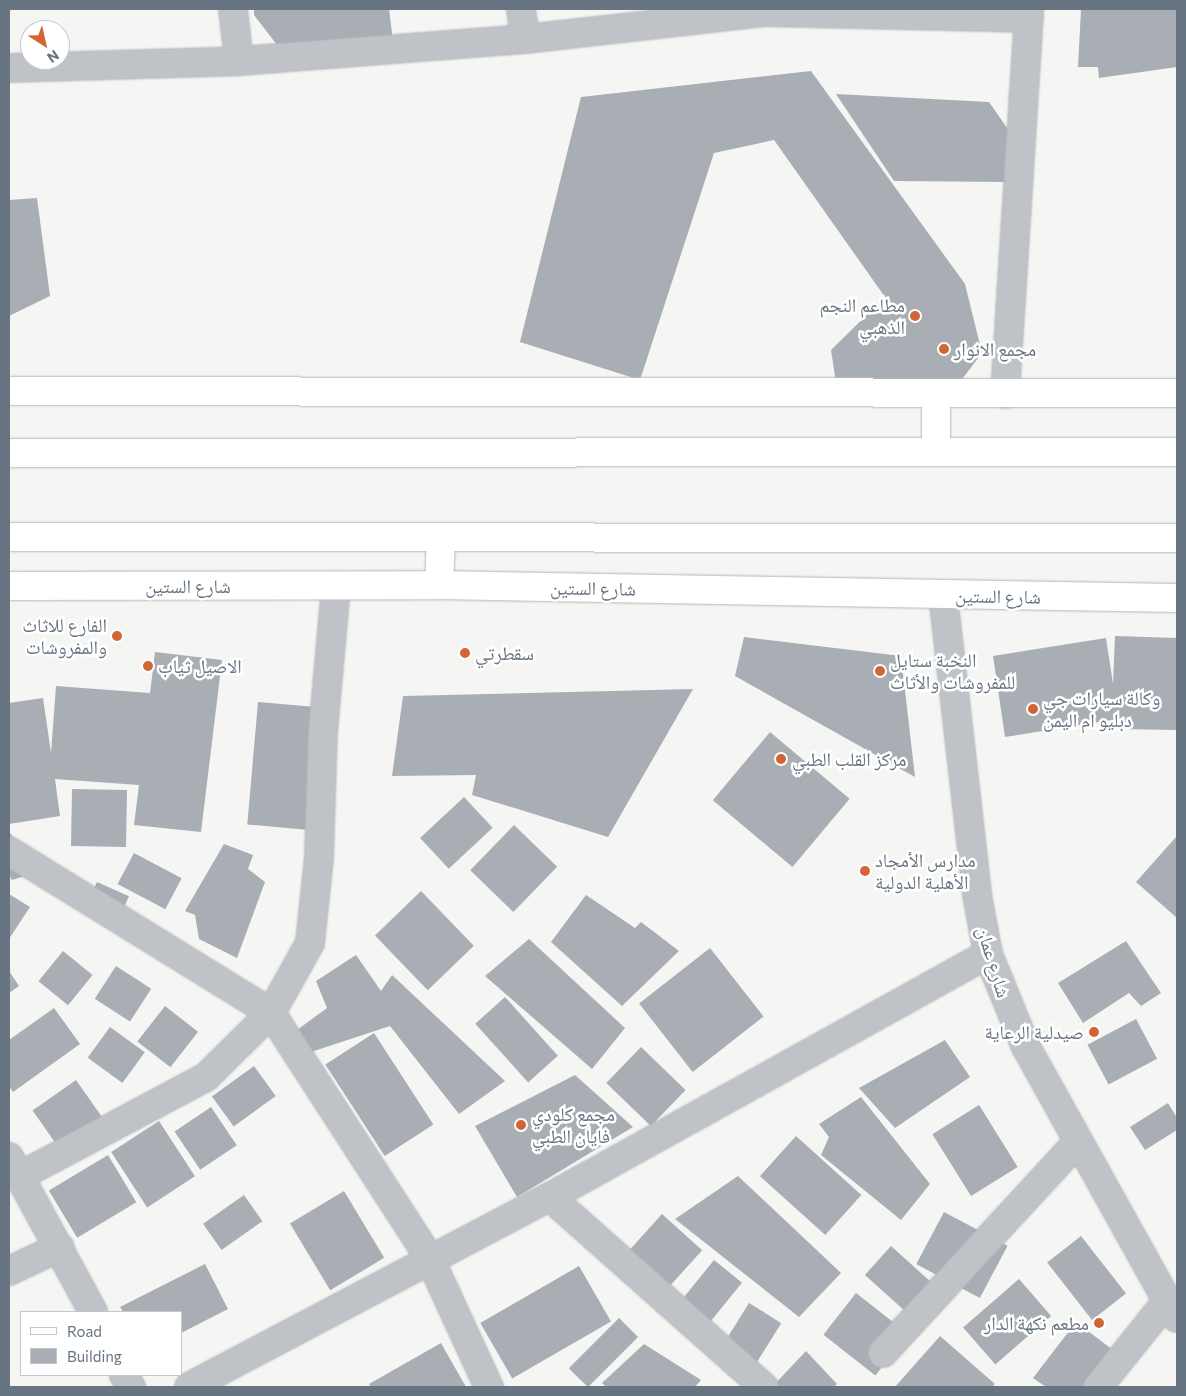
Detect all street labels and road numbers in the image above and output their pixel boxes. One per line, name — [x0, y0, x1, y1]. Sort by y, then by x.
street label: شارع الستين — [145, 575, 231, 597]
street label: شارع الستين — [550, 576, 636, 600]
street label: شارع الستين — [955, 584, 1041, 608]
street label: شارع عمان — [972, 924, 1016, 1000]

